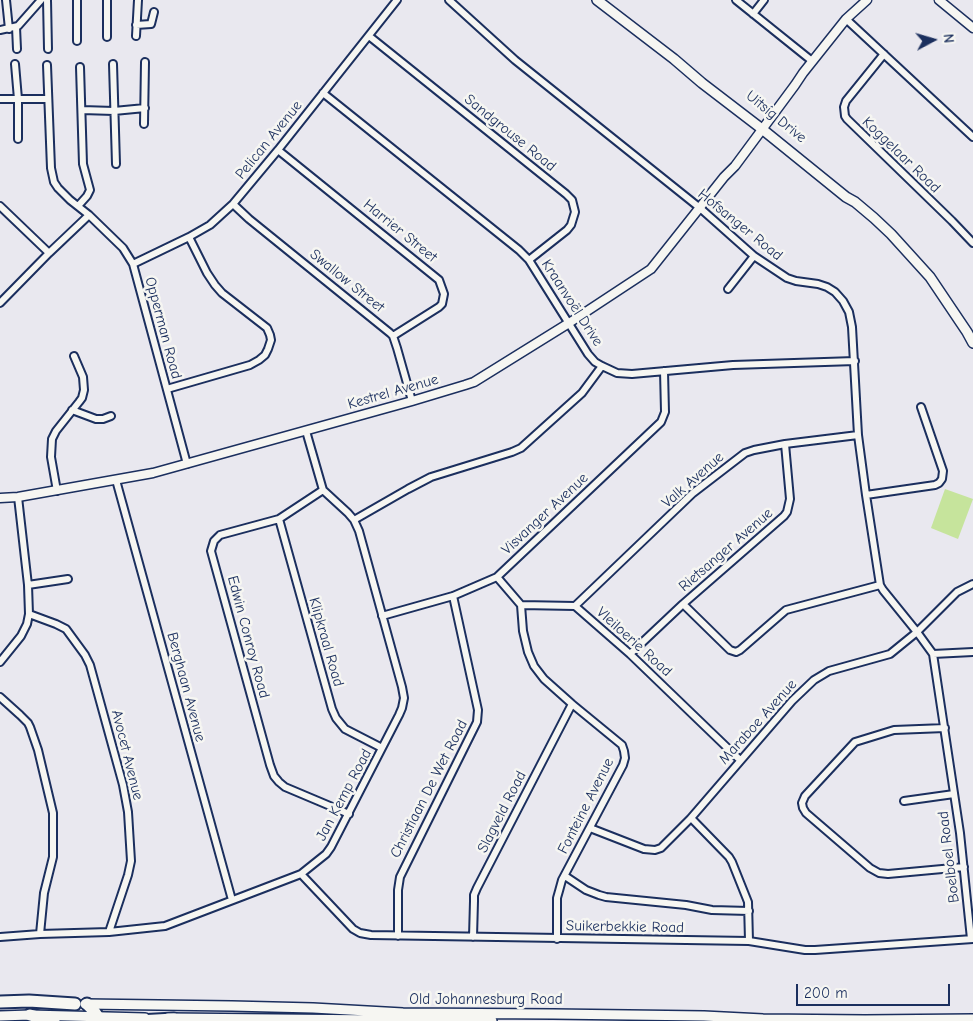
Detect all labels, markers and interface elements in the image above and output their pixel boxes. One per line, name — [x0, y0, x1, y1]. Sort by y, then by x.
north arrow — [908, 15, 958, 65]
text: N — [939, 33, 957, 44]
street label: Uitsig Drive — [742, 87, 810, 147]
street label: Sandgrouse Road — [461, 91, 559, 175]
street label: Pelican Avenue — [232, 97, 306, 183]
street label: Koggelaar Road — [858, 113, 944, 197]
street label: Hofsanger Road — [694, 185, 786, 265]
street label: Harrier Street — [359, 196, 441, 266]
street label: Swallow Street — [306, 245, 388, 317]
street label: Kraanvoël Drive — [537, 256, 607, 350]
street label: Opperman Road — [141, 275, 185, 381]
street label: Kestrel Avenue — [346, 370, 440, 414]
street label: Valk Avenue — [658, 448, 728, 512]
street label: Visvanger Avenue — [498, 469, 592, 559]
street label: Rietsanger Avenue — [675, 504, 777, 596]
street label: Edwin Conroy Road — [223, 574, 273, 700]
street label: Klipkraal Road — [305, 595, 347, 689]
street label: Vleiloerie Road — [593, 603, 675, 681]
street label: Berghaan Avenue — [163, 630, 209, 744]
street label: Maraboe Avenue — [715, 676, 801, 768]
street label: Avocet Avenue — [107, 708, 147, 802]
street label: Christiaan De Wet Road — [386, 717, 472, 861]
street label: Jan Kemp Road — [312, 746, 376, 844]
street label: Fonteine Avenue — [554, 755, 618, 857]
street label: Slagveld Road — [474, 768, 530, 856]
street label: Boelboel Road — [934, 810, 964, 904]
street label: Suikerbekkie Road — [566, 917, 684, 937]
scale bar — [798, 974, 952, 1006]
text: 200 m — [804, 984, 848, 1002]
street label: Old Johannesburg Road — [409, 991, 563, 1009]

